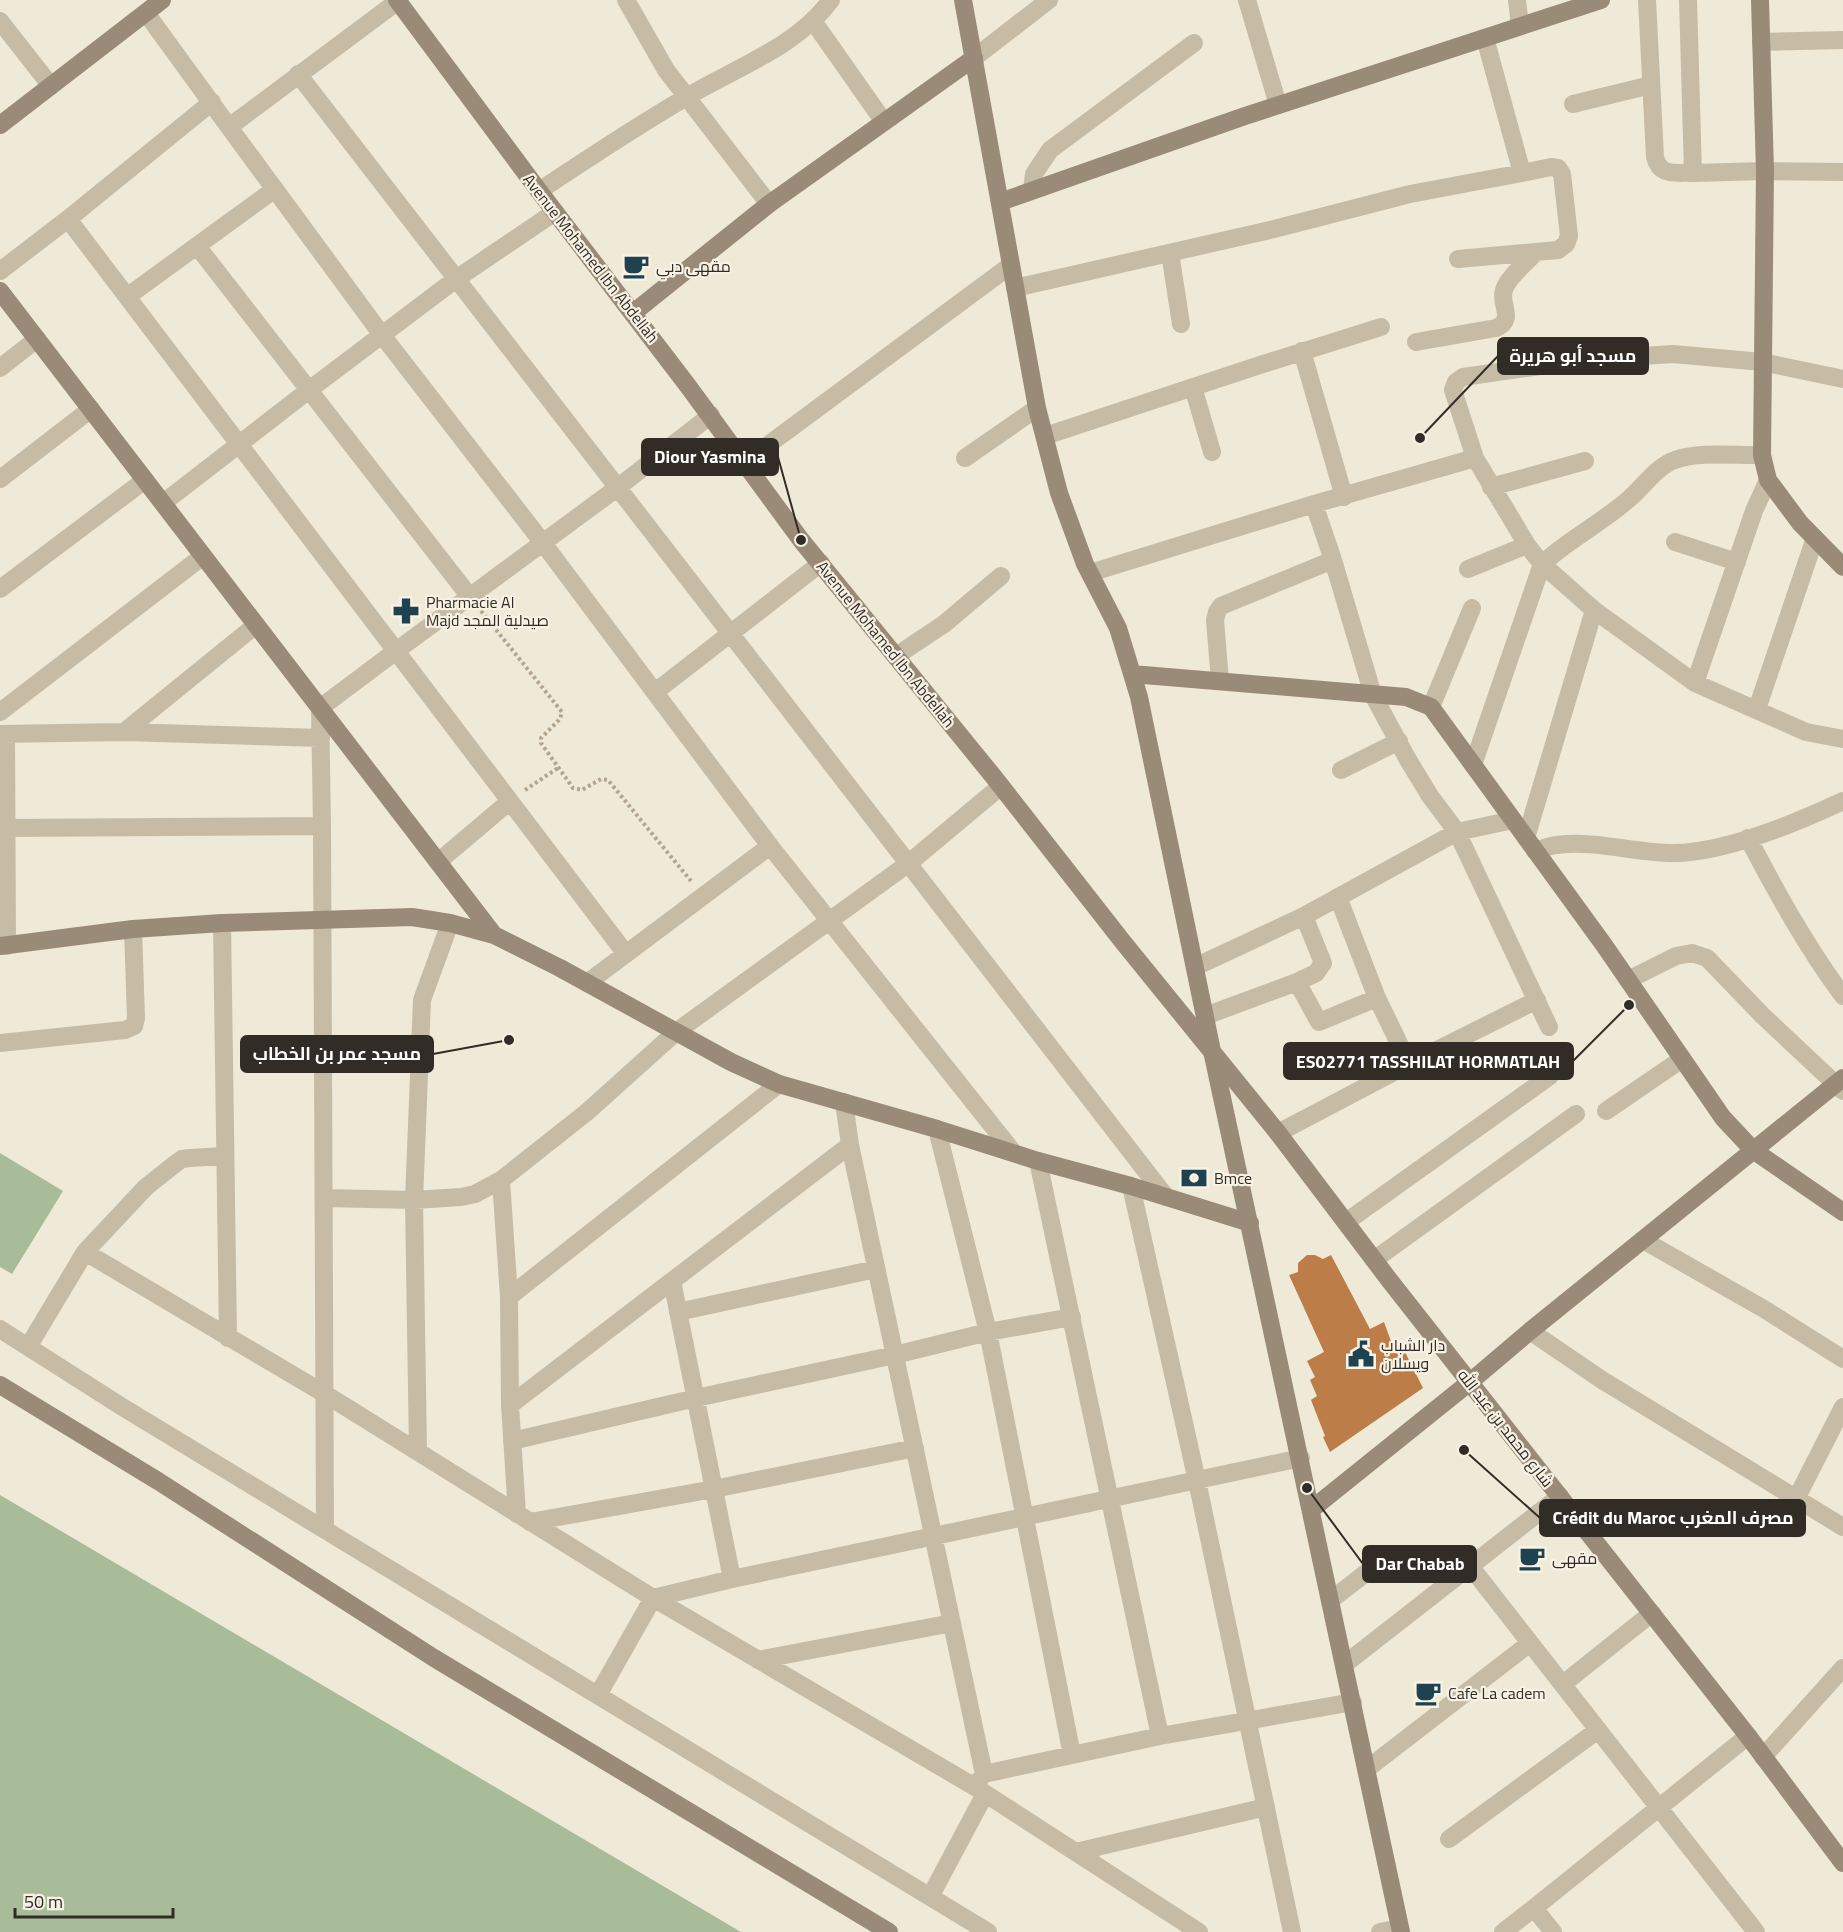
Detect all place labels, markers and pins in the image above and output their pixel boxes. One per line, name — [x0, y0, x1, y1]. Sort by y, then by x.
cafe icon: مقهى دبي — [621, 251, 651, 281]
place label: مقهى دبي — [656, 254, 731, 280]
callout: مسجد أبو هريرة — [1498, 338, 1648, 374]
callout: Diour Yasmina — [642, 439, 778, 475]
place label: Pharmacie Al Majd صيدلية المجد — [426, 590, 549, 632]
pharmacy icon: Pharmacie Al Majd صيدلية المجد — [391, 596, 421, 626]
callout: مسجد عمر بن الخطاب — [241, 1036, 433, 1072]
callout: ES02771 TASSHILAT HORMATLAH — [1284, 1043, 1573, 1079]
bank icon: Bmce — [1179, 1163, 1209, 1193]
place label: Bmce — [1214, 1166, 1252, 1190]
place label: دار الشباب ويسلان — [1381, 1333, 1445, 1375]
public building icon: دار الشباب ويسلان — [1346, 1339, 1376, 1369]
callout: Crédit du Maroc مصرف المغرب — [1540, 1500, 1805, 1536]
cafe icon: مقهى — [1517, 1543, 1547, 1573]
callout: Dar Chabab — [1363, 1546, 1476, 1582]
place label: مقهى — [1552, 1546, 1597, 1570]
cafe icon: Cafe La cadem — [1413, 1678, 1443, 1708]
place label: Cafe La cadem — [1448, 1681, 1546, 1705]

